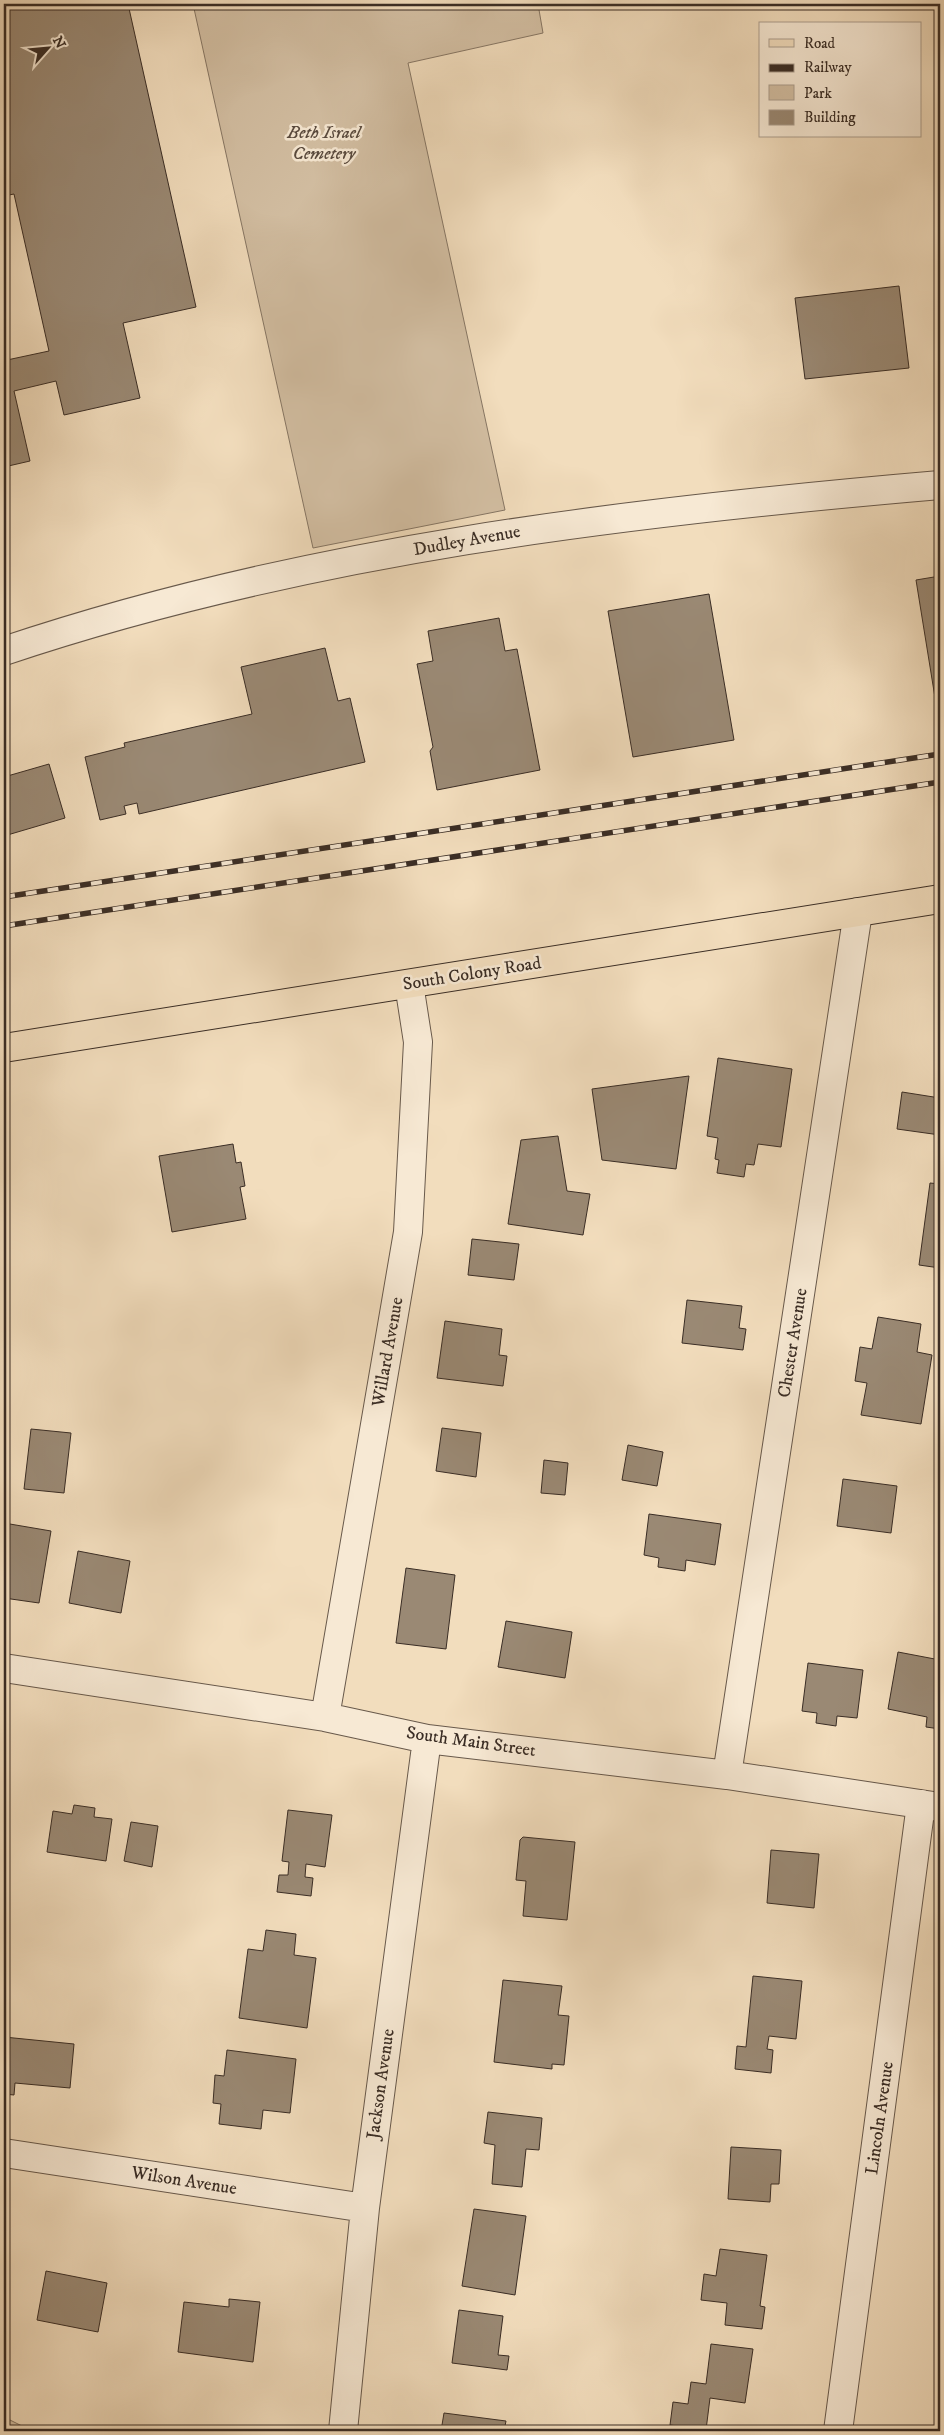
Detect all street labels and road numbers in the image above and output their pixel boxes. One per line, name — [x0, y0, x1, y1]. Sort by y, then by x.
street label: Dudley Avenue — [412, 521, 522, 561]
street label: South Colony Road — [401, 952, 543, 996]
street label: Chester Avenue — [773, 1287, 813, 1399]
street label: Willard Avenue — [367, 1295, 408, 1410]
street label: South Main Street — [405, 1722, 537, 1762]
street label: Jackson Avenue — [362, 2027, 400, 2143]
street label: Lincoln Avenue — [861, 2060, 899, 2176]
street label: Wilson Avenue — [129, 2162, 238, 2200]

